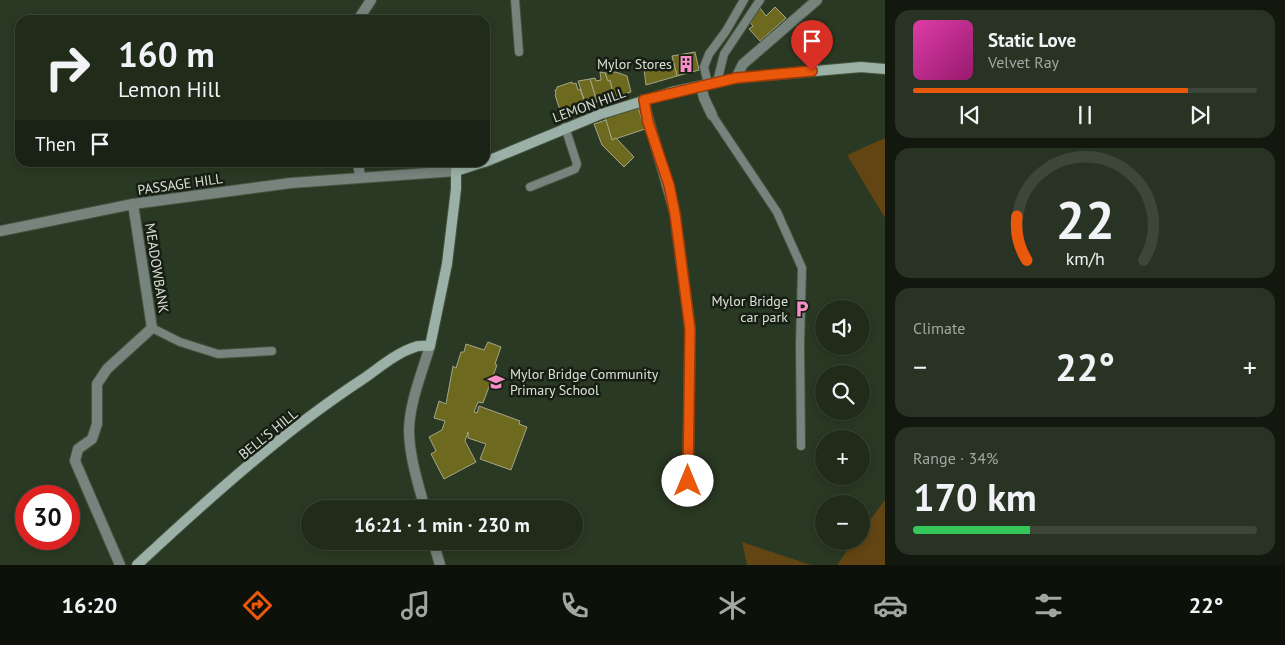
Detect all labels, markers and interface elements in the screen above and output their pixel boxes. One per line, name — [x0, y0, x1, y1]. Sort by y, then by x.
pin — [791, 20, 833, 71]
icon: arrive — [798, 27, 826, 55]
text: Static Love — [988, 28, 1076, 52]
text: 160 m — [118, 31, 215, 77]
icon: right — [35, 35, 100, 100]
text: Velvet Ray — [988, 52, 1059, 72]
building icon: Mylor Stores — [676, 54, 696, 74]
place label: Mylor Stores — [597, 55, 672, 73]
text: Lemon Hill — [118, 75, 220, 103]
street label: LEMON HILL — [550, 83, 628, 127]
icon: previous — [956, 101, 984, 129]
icon: pause — [1071, 101, 1099, 129]
icon: next — [1186, 101, 1214, 129]
icon: arrive — [86, 130, 114, 158]
text: Then — [35, 132, 76, 156]
street label: PASSAGE HILL — [136, 169, 224, 199]
text: 22 — [1056, 186, 1114, 253]
street label: MEADOWBANK — [141, 222, 173, 315]
text: km/h — [1065, 247, 1105, 270]
place label: Mylor Bridge car park — [711, 292, 788, 326]
parking icon: Mylor Bridge car park — [792, 299, 812, 319]
map controls — [815, 300, 870, 550]
button: sound — [815, 300, 870, 355]
text: Climate — [913, 318, 965, 338]
text: 22° — [1055, 342, 1115, 391]
text: − — [913, 348, 927, 385]
text: + — [1243, 348, 1257, 385]
place label: Mylor Bridge Community Primary School — [510, 365, 659, 399]
button: search — [815, 365, 870, 420]
school or university icon: Mylor Bridge Community Primary School — [486, 372, 506, 392]
street label: BELL'S HILL — [235, 405, 301, 463]
button: + — [815, 430, 870, 485]
text: Range · 34% — [913, 448, 998, 468]
position arrow — [661, 454, 713, 506]
text: 170 km — [913, 472, 1037, 521]
speed limit sign: 30 — [15, 485, 80, 550]
button: − — [815, 495, 870, 550]
text: 16:21 · 1 min · 230 m — [354, 513, 530, 537]
icon: directions — [240, 588, 275, 623]
icon: music — [398, 588, 433, 623]
icon: phone — [557, 588, 592, 623]
icon: climate — [715, 588, 750, 623]
icon: car — [873, 588, 908, 623]
icon: filters — [1031, 588, 1066, 623]
text: 16:20 — [62, 591, 117, 619]
text: 22° — [1189, 591, 1223, 619]

